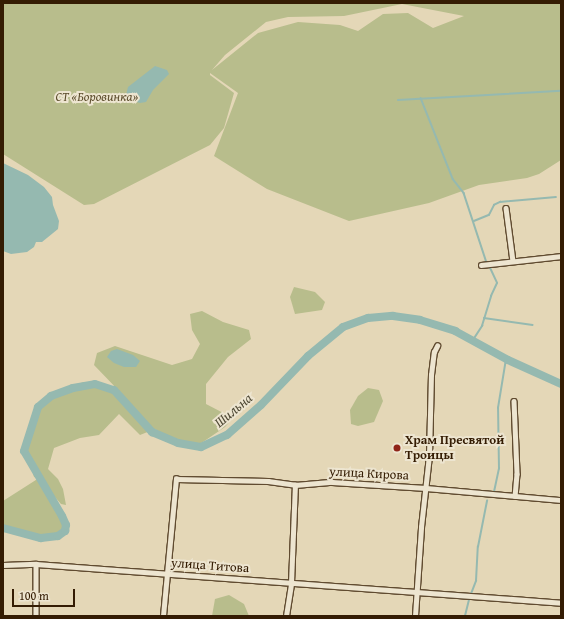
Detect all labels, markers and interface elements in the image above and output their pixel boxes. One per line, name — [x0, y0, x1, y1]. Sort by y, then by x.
park label: СТ «Боровинка» — [56, 89, 138, 105]
water label: Шильна — [211, 389, 255, 431]
place label: Храм Пресвятой Троицы — [405, 433, 504, 464]
marker: Храм Пресвятой Троицы — [392, 443, 402, 453]
street label: улица Кирова — [329, 464, 409, 484]
street label: улица Титова — [170, 555, 250, 577]
scale bar — [14, 581, 77, 607]
text: 100 m — [19, 587, 49, 604]

